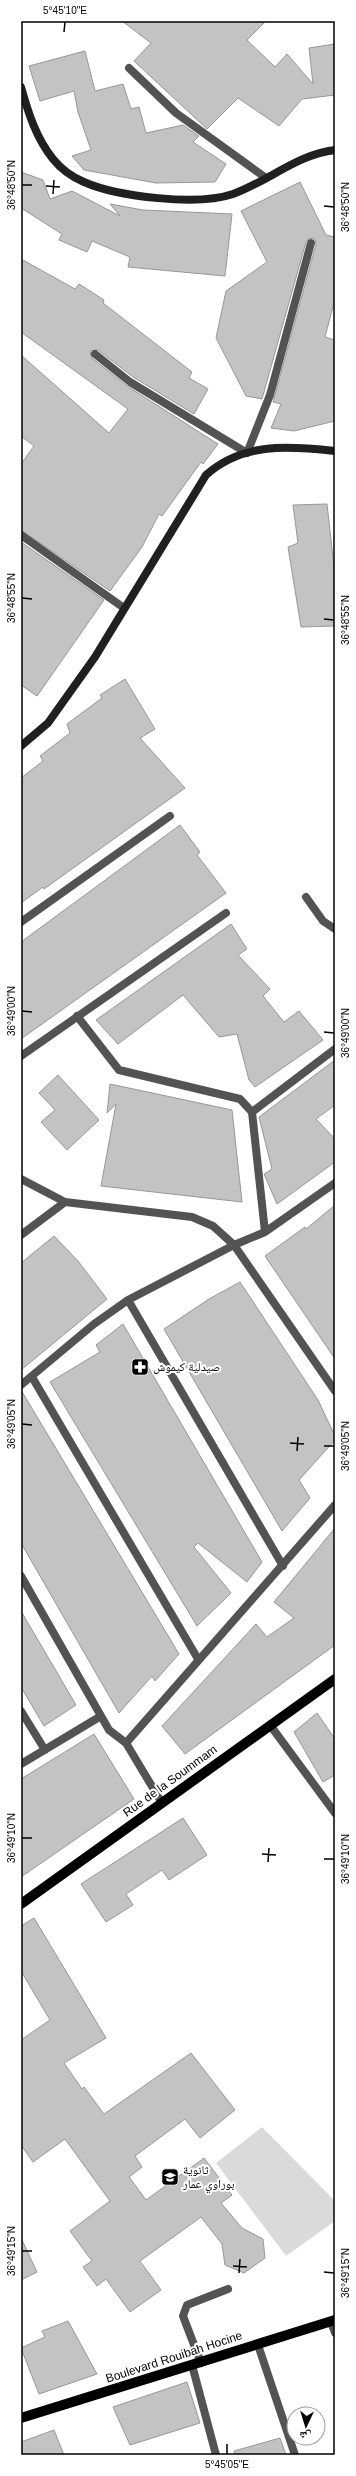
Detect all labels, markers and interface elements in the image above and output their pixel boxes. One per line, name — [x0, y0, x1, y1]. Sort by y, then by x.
text: 5°45'10"E — [43, 5, 87, 16]
text: 36°48'50"N — [6, 160, 17, 210]
text: 36°48'50"N — [340, 182, 351, 232]
text: 36°48'55"N — [6, 573, 17, 623]
text: 36°48'55"N — [340, 595, 351, 645]
text: 36°49'00"N — [6, 986, 17, 1036]
text: 36°49'00"N — [340, 1008, 351, 1058]
pharmacy icon: صيدلية كيموش — [130, 1357, 150, 1377]
place label: صيدلية كيموش — [153, 1360, 220, 1374]
text: 36°49'05"N — [6, 1399, 17, 1449]
text: 36°49'05"N — [340, 1421, 351, 1471]
street label: Rue de la Soummam — [120, 1742, 220, 1820]
text: 36°49'10"N — [6, 1813, 17, 1863]
text: 36°49'10"N — [340, 1834, 351, 1884]
place label: ثانوية بوراوي عمار — [182, 2163, 234, 2194]
school or university icon: ثانوية بوراوي عمار — [160, 2167, 180, 2187]
text: 36°49'15"N — [6, 2226, 17, 2276]
text: 36°49'15"N — [340, 2248, 351, 2298]
street label: Boulevard Rouibah Hocine — [104, 2328, 244, 2386]
north arrow — [286, 2406, 326, 2446]
text: ش — [299, 2428, 312, 2442]
text: 5°45'05"E — [205, 2459, 249, 2470]

